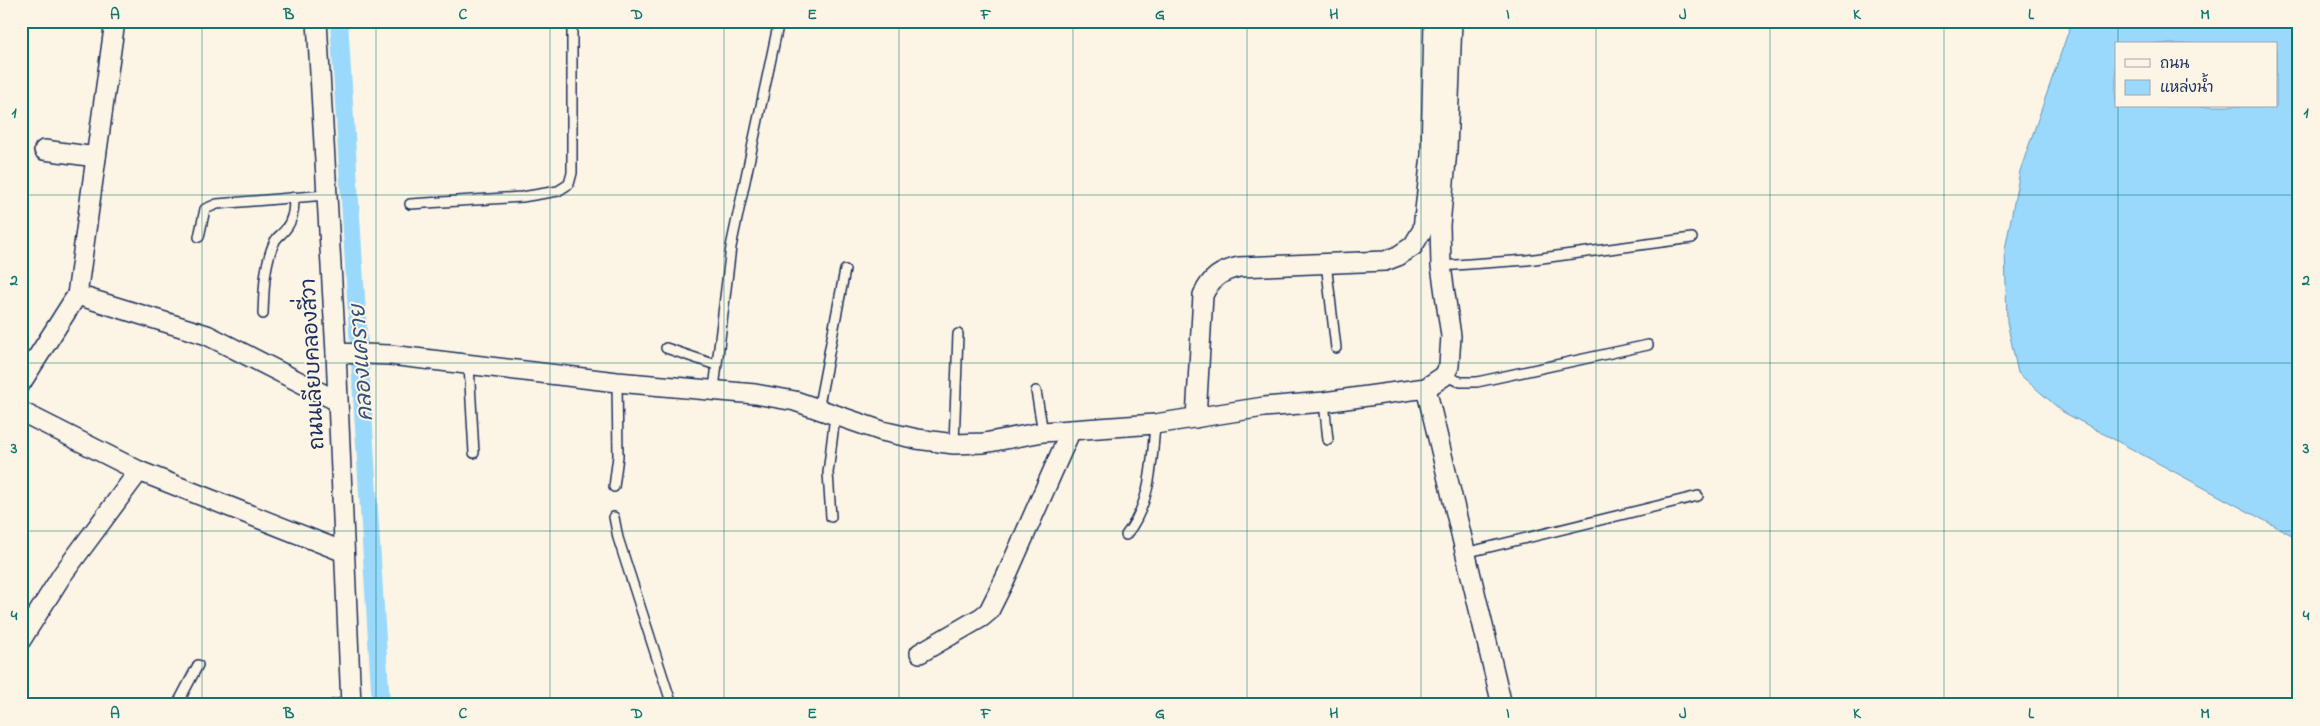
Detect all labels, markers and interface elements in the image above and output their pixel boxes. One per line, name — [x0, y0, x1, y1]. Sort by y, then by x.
text: A — [110, 3, 120, 27]
text: B — [283, 3, 295, 27]
text: C — [459, 3, 468, 27]
text: D — [630, 3, 643, 27]
text: E — [807, 3, 817, 27]
text: F — [980, 3, 992, 27]
text: G — [1155, 3, 1165, 27]
text: H — [1329, 3, 1339, 27]
text: I — [1506, 3, 1510, 27]
text: J — [1679, 3, 1687, 27]
text: K — [1853, 3, 1862, 27]
text: L — [2028, 3, 2035, 27]
text: M — [2200, 3, 2210, 27]
legend — [2115, 42, 2278, 108]
text: ถนน — [2160, 53, 2189, 75]
text: แหล่งน้ำ — [2160, 73, 2214, 99]
text: 1 — [11, 101, 17, 125]
text: 1 — [2303, 101, 2309, 125]
text: 2 — [9, 269, 18, 293]
text: 2 — [2301, 269, 2310, 293]
street label: ถนนเลียบคลองสี่วา — [290, 277, 333, 451]
water label: คลองเเคราย — [343, 301, 383, 422]
text: 3 — [10, 437, 18, 461]
text: 3 — [2302, 437, 2310, 461]
text: 4 — [10, 604, 18, 628]
text: 4 — [2302, 604, 2310, 628]
text: A — [110, 702, 120, 726]
text: B — [283, 702, 295, 726]
text: C — [459, 702, 468, 726]
text: D — [630, 702, 643, 726]
text: E — [807, 702, 817, 726]
text: F — [980, 702, 992, 726]
text: G — [1155, 702, 1165, 726]
text: H — [1329, 702, 1339, 726]
text: I — [1506, 702, 1510, 726]
text: J — [1679, 702, 1687, 726]
text: K — [1853, 702, 1862, 726]
text: L — [2028, 702, 2035, 726]
text: M — [2200, 702, 2210, 726]

